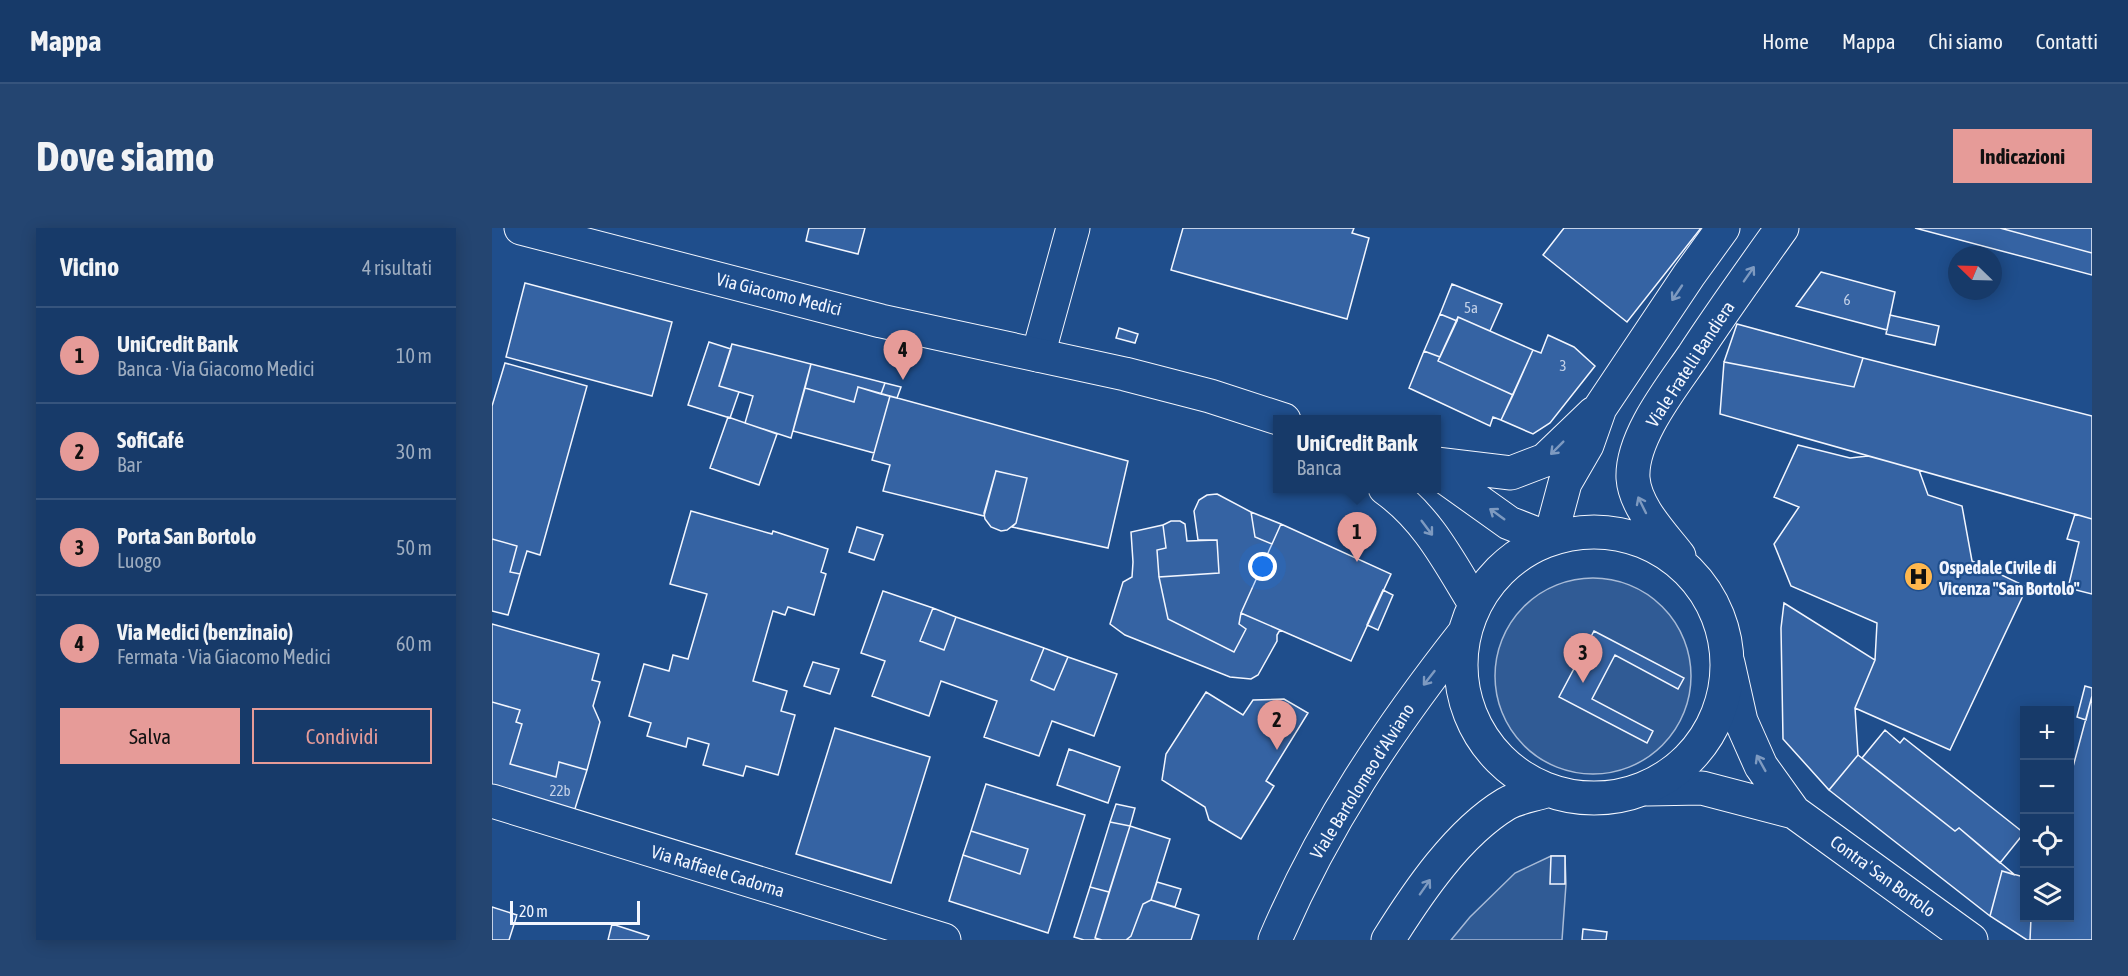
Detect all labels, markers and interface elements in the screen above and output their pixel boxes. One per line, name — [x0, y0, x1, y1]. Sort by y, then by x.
text: Mappa — [30, 25, 101, 57]
text: Home — [1762, 29, 1809, 53]
text: Mappa — [1842, 29, 1895, 53]
text: Chi siamo — [1928, 29, 2003, 53]
text: Contatti — [2036, 29, 2098, 53]
button: Indicazioni — [1953, 129, 2092, 183]
text: Dove siamo — [36, 132, 215, 180]
north arrow — [1948, 246, 2002, 300]
text: Vicino — [60, 252, 119, 282]
text: 4 risultati — [362, 256, 432, 279]
one-way arrow — [1743, 266, 1756, 282]
street label: Via Giacomo Medici — [714, 268, 844, 320]
one-way arrow — [1671, 284, 1683, 300]
house number: 6 — [1843, 291, 1851, 308]
street label: Viale Fratelli Bandiera — [1641, 297, 1739, 431]
house number: 5a — [1464, 299, 1478, 316]
pin: 4 — [884, 330, 922, 380]
text: UniCredit Bank — [117, 331, 238, 357]
text: 1 — [75, 344, 84, 367]
text: 10 m — [396, 344, 432, 367]
text: Banca · Via Giacomo Medici — [117, 357, 315, 380]
house number: 3 — [1559, 357, 1567, 374]
popup — [1273, 415, 1441, 493]
text: SofiCafé — [117, 427, 184, 453]
text: UniCredit Bank — [1297, 430, 1417, 456]
text: 2 — [75, 440, 84, 463]
text: 30 m — [396, 440, 432, 463]
one-way arrow — [1550, 440, 1564, 455]
text: Bar — [117, 453, 142, 476]
text: Banca — [1297, 456, 1342, 479]
one-way arrow — [1636, 496, 1648, 514]
one-way arrow — [1489, 508, 1505, 520]
pin: 1 — [1338, 512, 1376, 562]
one-way arrow — [1421, 520, 1433, 536]
text: Porta San Bortolo — [117, 523, 256, 549]
text: 3 — [75, 536, 84, 559]
text: 50 m — [396, 536, 432, 559]
text: Luogo — [117, 549, 161, 572]
your location — [1248, 552, 1277, 581]
place label: Ospedale Civile di Vicenza "San Bortolo" — [1938, 557, 2080, 599]
hospital icon: Ospedale Civile di Vicenza "San Bortolo" — [1902, 561, 1934, 593]
text: Via Medici (benzinaio) — [117, 619, 293, 645]
text: 4 — [75, 632, 84, 655]
text: 60 m — [396, 632, 432, 655]
pin: 3 — [1564, 634, 1602, 683]
text: Fermata · Via Giacomo Medici — [117, 645, 331, 668]
one-way arrow — [1422, 670, 1435, 686]
street label: Viale Bartolomeo d'Alviano — [1306, 699, 1418, 863]
pin: 2 — [1258, 700, 1296, 750]
map controls — [2020, 706, 2074, 922]
button: + — [2020, 706, 2074, 760]
button: Salva — [60, 708, 240, 764]
button: Condividi — [252, 708, 432, 764]
one-way arrow — [1755, 755, 1767, 772]
button: − — [2020, 760, 2074, 814]
house number: 22b — [549, 782, 571, 799]
button: locate — [2020, 814, 2074, 868]
street label: Contra' San Bortolo — [1826, 831, 1940, 921]
street label: Via Raffaele Cadorna — [649, 841, 787, 901]
button: layers — [2020, 868, 2074, 922]
one-way arrow — [1419, 879, 1431, 895]
scale bar — [510, 898, 640, 926]
text: 20 m — [519, 902, 548, 920]

